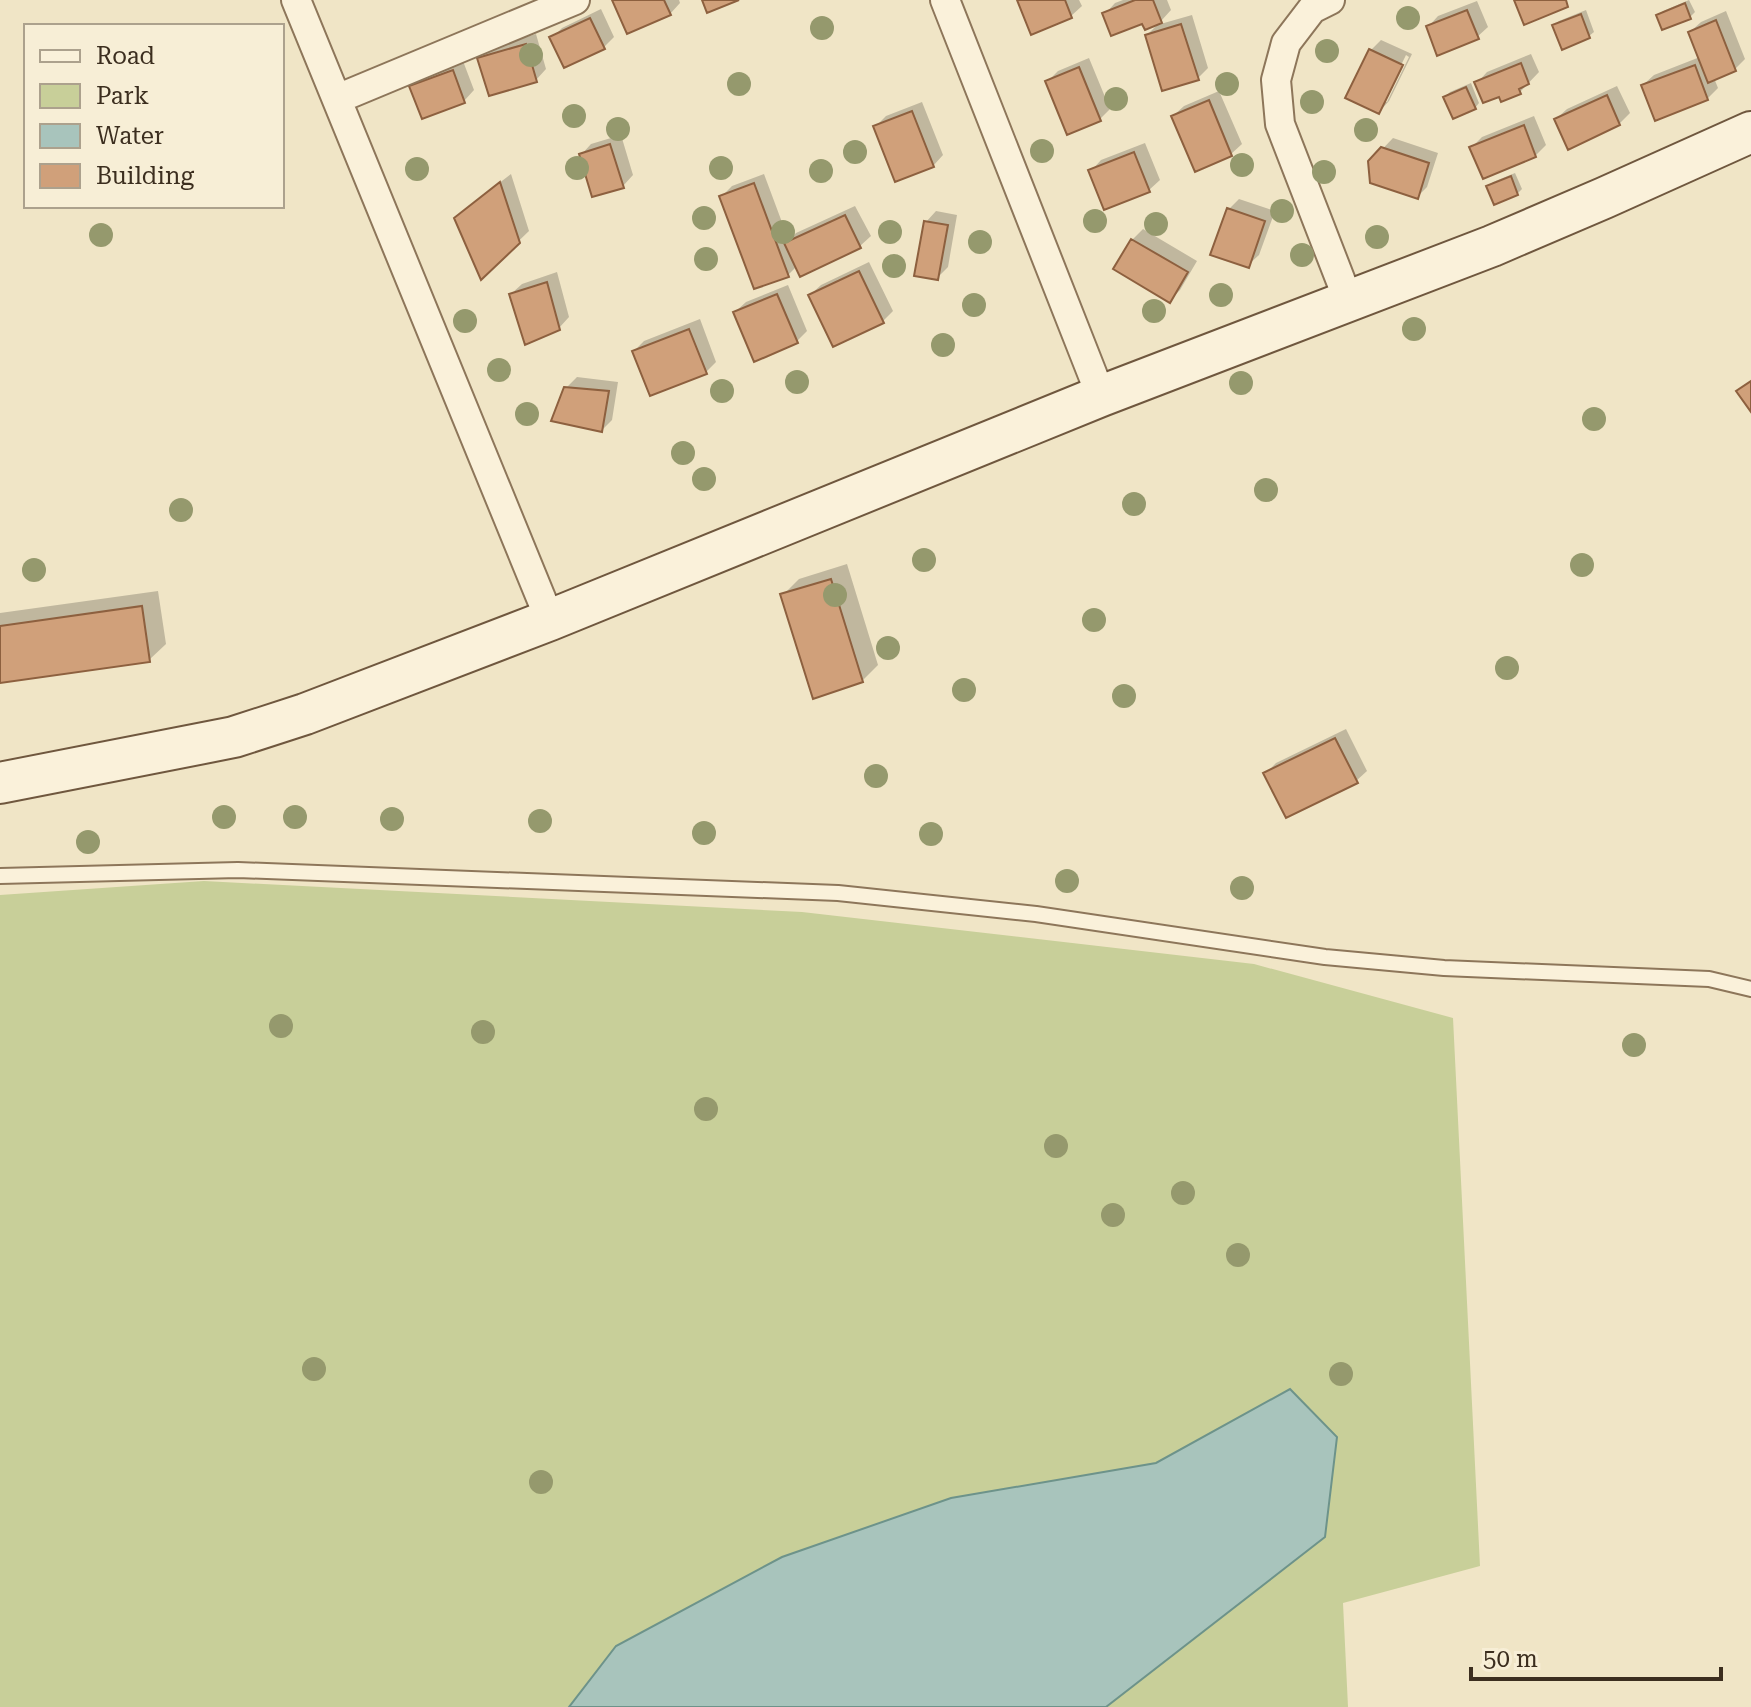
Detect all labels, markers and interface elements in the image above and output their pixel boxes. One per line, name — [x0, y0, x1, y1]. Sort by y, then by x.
legend — [24, 24, 284, 208]
text: Road — [96, 42, 155, 70]
text: Park — [96, 82, 149, 110]
text: Water — [96, 122, 164, 150]
text: Building — [96, 162, 194, 190]
scale bar — [1471, 1631, 1721, 1681]
text: 50 m — [1483, 1645, 1538, 1673]

